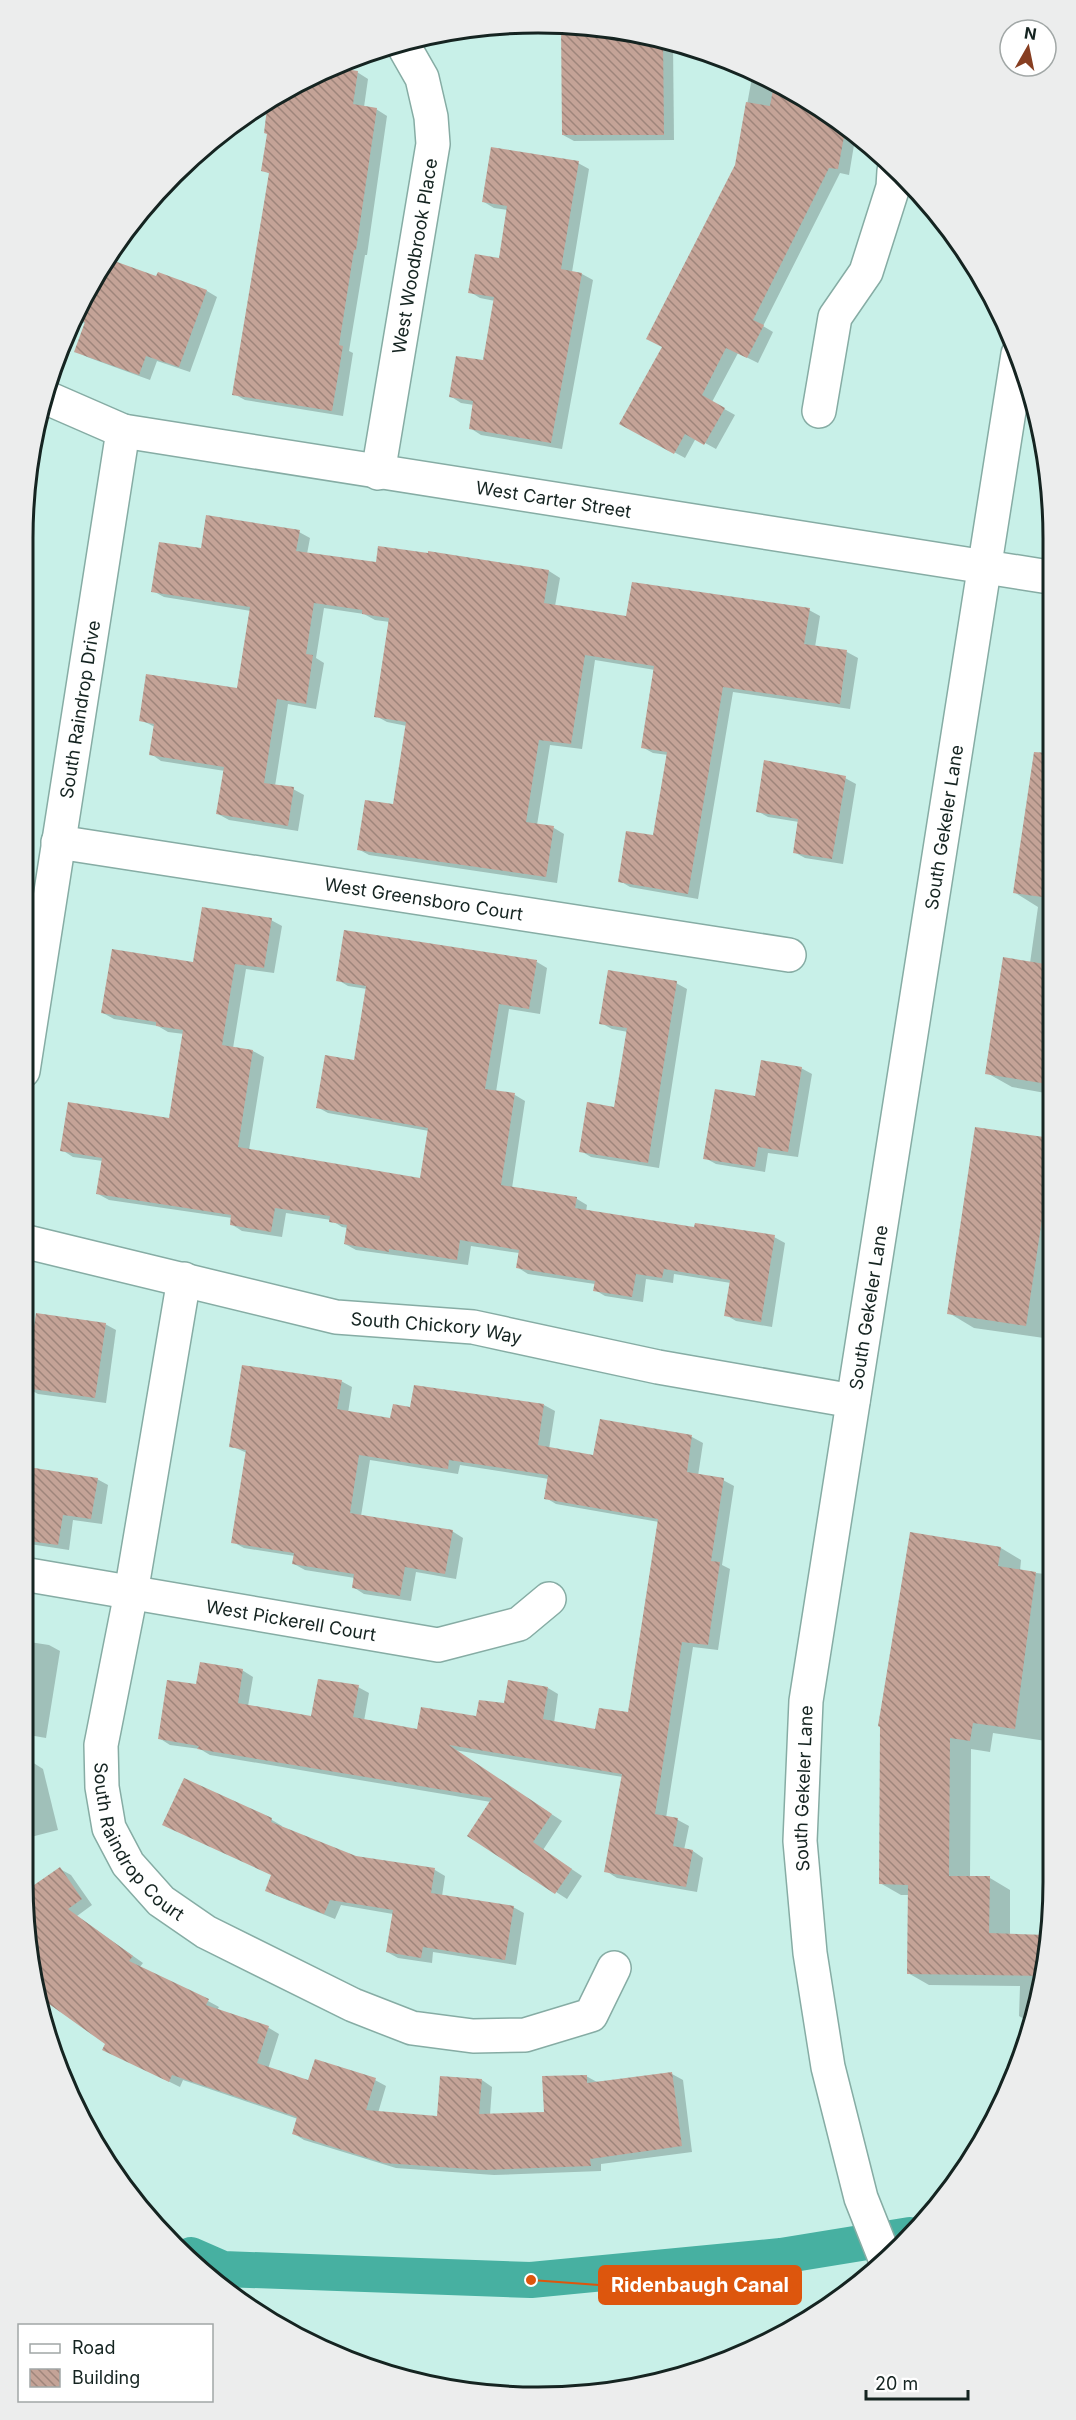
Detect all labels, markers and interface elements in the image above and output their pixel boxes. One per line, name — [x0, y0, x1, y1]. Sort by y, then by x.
north arrow — [998, 18, 1058, 78]
text: N — [1023, 22, 1038, 44]
street label: West Woodbrook Place — [388, 157, 441, 355]
street label: West Carter Street — [474, 476, 633, 522]
street label: South Raindrop Drive — [55, 619, 104, 800]
street label: South Gekeler Lane — [920, 743, 967, 911]
street label: West Greensboro Court — [323, 873, 524, 924]
street label: South Gekeler Lane — [845, 1223, 891, 1391]
street label: South Chickory Way — [350, 1308, 524, 1348]
street label: West Pickerell Court — [204, 1595, 378, 1645]
street label: South Gekeler Lane — [789, 1705, 816, 1873]
street label: South Raindrop Court — [91, 1762, 189, 1925]
callout: Ridenbaugh Canal — [599, 2266, 801, 2304]
text: Ridenbaugh Canal — [611, 2273, 789, 2297]
legend — [18, 2324, 213, 2402]
text: Road — [72, 2337, 115, 2358]
scale bar — [866, 2363, 968, 2401]
text: Building — [72, 2367, 140, 2388]
text: 20 m — [875, 2373, 918, 2394]

